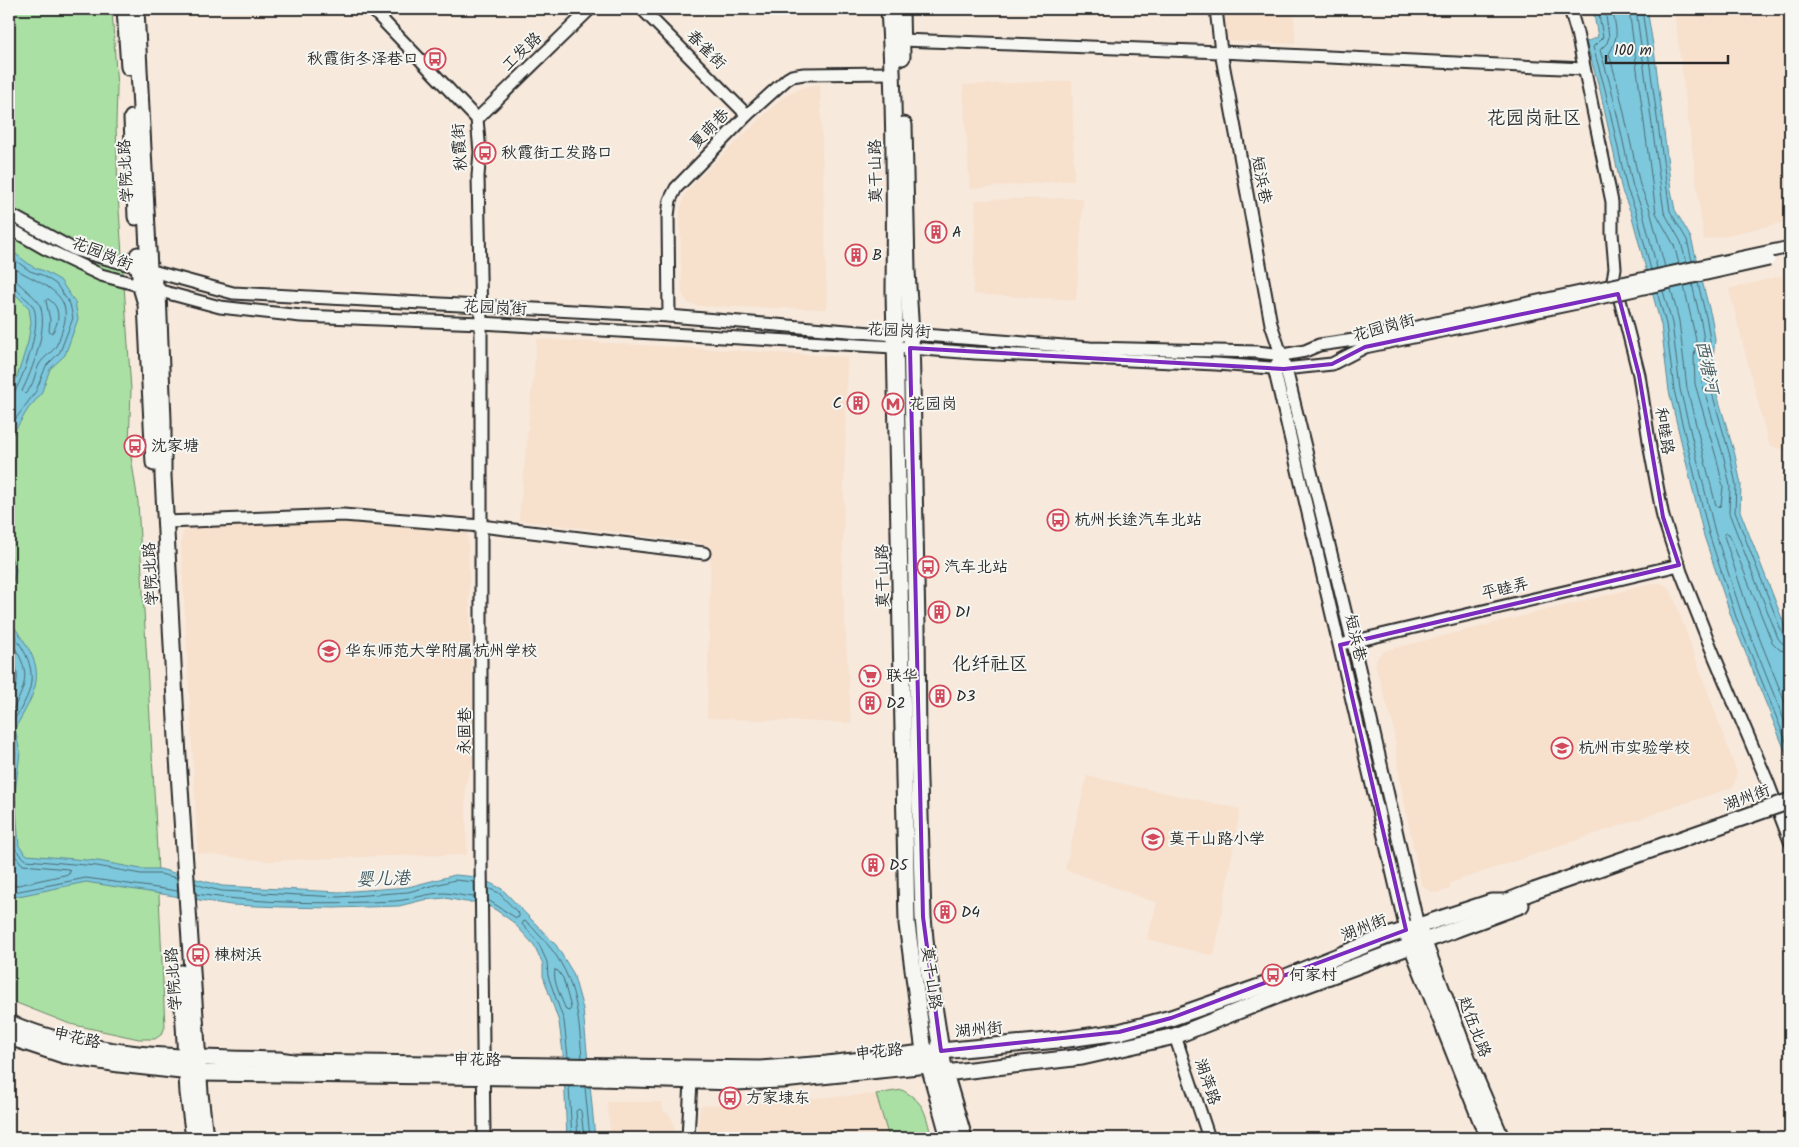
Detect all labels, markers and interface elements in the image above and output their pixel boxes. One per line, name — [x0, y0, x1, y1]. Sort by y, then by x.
street label: 春雀街 — [680, 24, 732, 76]
street label: 工发路 — [496, 26, 548, 78]
scale bar — [1606, 32, 1729, 64]
text: 100 m — [1614, 39, 1652, 63]
place label: 秋霞街冬泽巷口 — [307, 47, 419, 72]
bus stop icon: 秋霞街冬泽巷口 — [423, 47, 447, 71]
street label: 夏萌巷 — [684, 103, 736, 155]
district label: 花园岗社区 — [1486, 104, 1582, 134]
street label: 秋霞街 — [446, 122, 474, 172]
street label: 学院北路 — [112, 138, 140, 204]
street label: 莫干山路 — [863, 139, 889, 203]
bus stop icon: 秋霞街工发路口 — [473, 141, 497, 165]
place label: 秋霞街工发路口 — [501, 141, 613, 166]
street label: 短浜巷 — [1244, 154, 1278, 206]
building icon: A — [924, 220, 948, 244]
place label: A — [952, 220, 962, 245]
street label: 花园岗街 — [68, 230, 136, 278]
building icon: B — [844, 243, 868, 267]
place label: B — [872, 243, 882, 268]
street label: 花园岗街 — [462, 294, 528, 322]
street label: 花园岗街 — [1350, 308, 1418, 348]
street label: 花园岗街 — [866, 317, 932, 345]
water label: 西塘河 — [1686, 338, 1726, 399]
place label: C — [832, 391, 842, 416]
building icon: C — [846, 391, 870, 415]
metro station icon: 花园岗 — [881, 392, 905, 416]
place label: 花园岗 — [909, 392, 957, 417]
street label: 和睦路 — [1648, 405, 1680, 457]
bus stop icon: 沈家塘 — [123, 434, 147, 458]
place label: 沈家塘 — [151, 434, 199, 459]
bus stop icon: 杭州长途汽车北站 — [1046, 508, 1070, 532]
place label: 杭州长途汽车北站 — [1074, 508, 1202, 533]
street label: 学院北路 — [137, 541, 165, 607]
street label: 莫干山路 — [870, 544, 896, 608]
bus stop icon: 汽车北站 — [916, 555, 940, 579]
place label: 汽车北站 — [944, 555, 1008, 580]
street label: 平睦弄 — [1479, 571, 1531, 607]
building icon: D1 — [927, 600, 951, 624]
place label: D1 — [955, 600, 970, 625]
street label: 短浜巷 — [1337, 612, 1373, 664]
school or university icon: 华东师范大学附属杭州学校 — [317, 639, 341, 663]
place label: 华东师范大学附属杭州学校 — [345, 639, 537, 664]
district label: 化纤社区 — [952, 650, 1028, 680]
supermarket icon: 联华 — [858, 664, 882, 688]
place label: 联华 — [886, 664, 918, 689]
building icon: D3 — [928, 684, 952, 708]
place label: D3 — [956, 684, 975, 709]
building icon: D2 — [858, 691, 882, 715]
place label: D2 — [886, 691, 906, 716]
street label: 永固巷 — [453, 707, 478, 755]
school or university icon: 杭州市实验学校 — [1550, 736, 1574, 760]
place label: 杭州市实验学校 — [1578, 736, 1690, 761]
street label: 湖州街 — [1720, 778, 1774, 818]
school or university icon: 莫干山路小学 — [1141, 827, 1165, 851]
place label: 莫干山路小学 — [1169, 827, 1265, 852]
building icon: D5 — [861, 853, 885, 877]
place label: D5 — [889, 853, 909, 878]
water label: 婴儿港 — [356, 864, 412, 895]
building icon: D4 — [933, 900, 957, 924]
place label: D4 — [961, 900, 980, 925]
street label: 湖州街 — [1337, 908, 1391, 948]
bus stop icon: 楝树浜 — [186, 943, 210, 967]
place label: 楝树浜 — [214, 943, 262, 968]
street label: 莫干山路 — [914, 945, 948, 1011]
street label: 学院北路 — [159, 946, 189, 1012]
bus stop icon: 何家村 — [1261, 963, 1285, 987]
place label: 何家村 — [1289, 963, 1337, 988]
street label: 赵伍北路 — [1451, 993, 1497, 1061]
street label: 湖州街 — [954, 1015, 1004, 1045]
street label: 申花路 — [51, 1020, 103, 1056]
street label: 申花路 — [854, 1037, 904, 1067]
street label: 申花路 — [453, 1047, 501, 1073]
street label: 湖萍路 — [1187, 1055, 1227, 1109]
bus stop icon: 方家埭东 — [718, 1086, 742, 1110]
place label: 方家埭东 — [746, 1086, 810, 1111]

